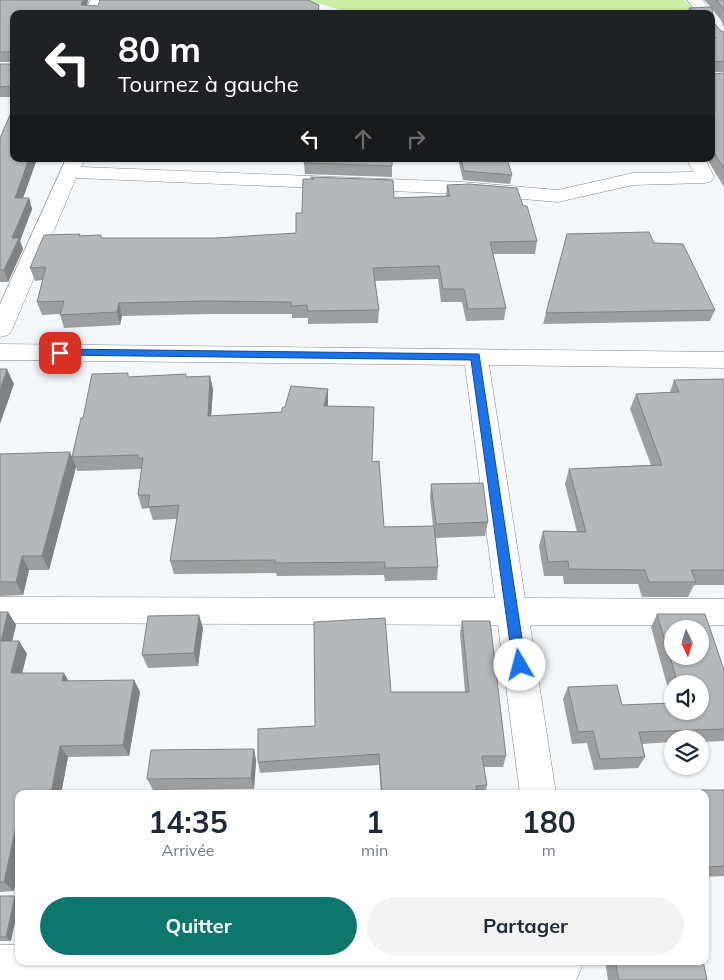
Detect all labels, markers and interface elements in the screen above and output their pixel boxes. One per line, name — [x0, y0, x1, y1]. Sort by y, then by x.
text: 80 m — [118, 27, 201, 71]
icon: left — [35, 30, 100, 95]
text: Tournez à gauche — [118, 70, 299, 98]
icon: left — [296, 125, 324, 153]
icon: ahead — [349, 125, 377, 153]
icon: right — [402, 125, 430, 153]
pin — [39, 332, 81, 374]
icon: arrive — [46, 339, 74, 367]
north arrow — [664, 620, 709, 665]
map controls — [664, 620, 709, 775]
position arrow — [493, 638, 545, 690]
button: sound — [664, 675, 709, 720]
button: layers — [664, 730, 709, 775]
text: 14:35 — [148, 803, 228, 841]
text: 1 — [366, 803, 384, 841]
text: 180 — [522, 803, 576, 841]
text: Arrivée — [162, 840, 215, 860]
text: min — [361, 840, 388, 860]
text: m — [542, 840, 556, 860]
button: Quitter — [40, 897, 357, 955]
button: Partager — [367, 897, 684, 955]

